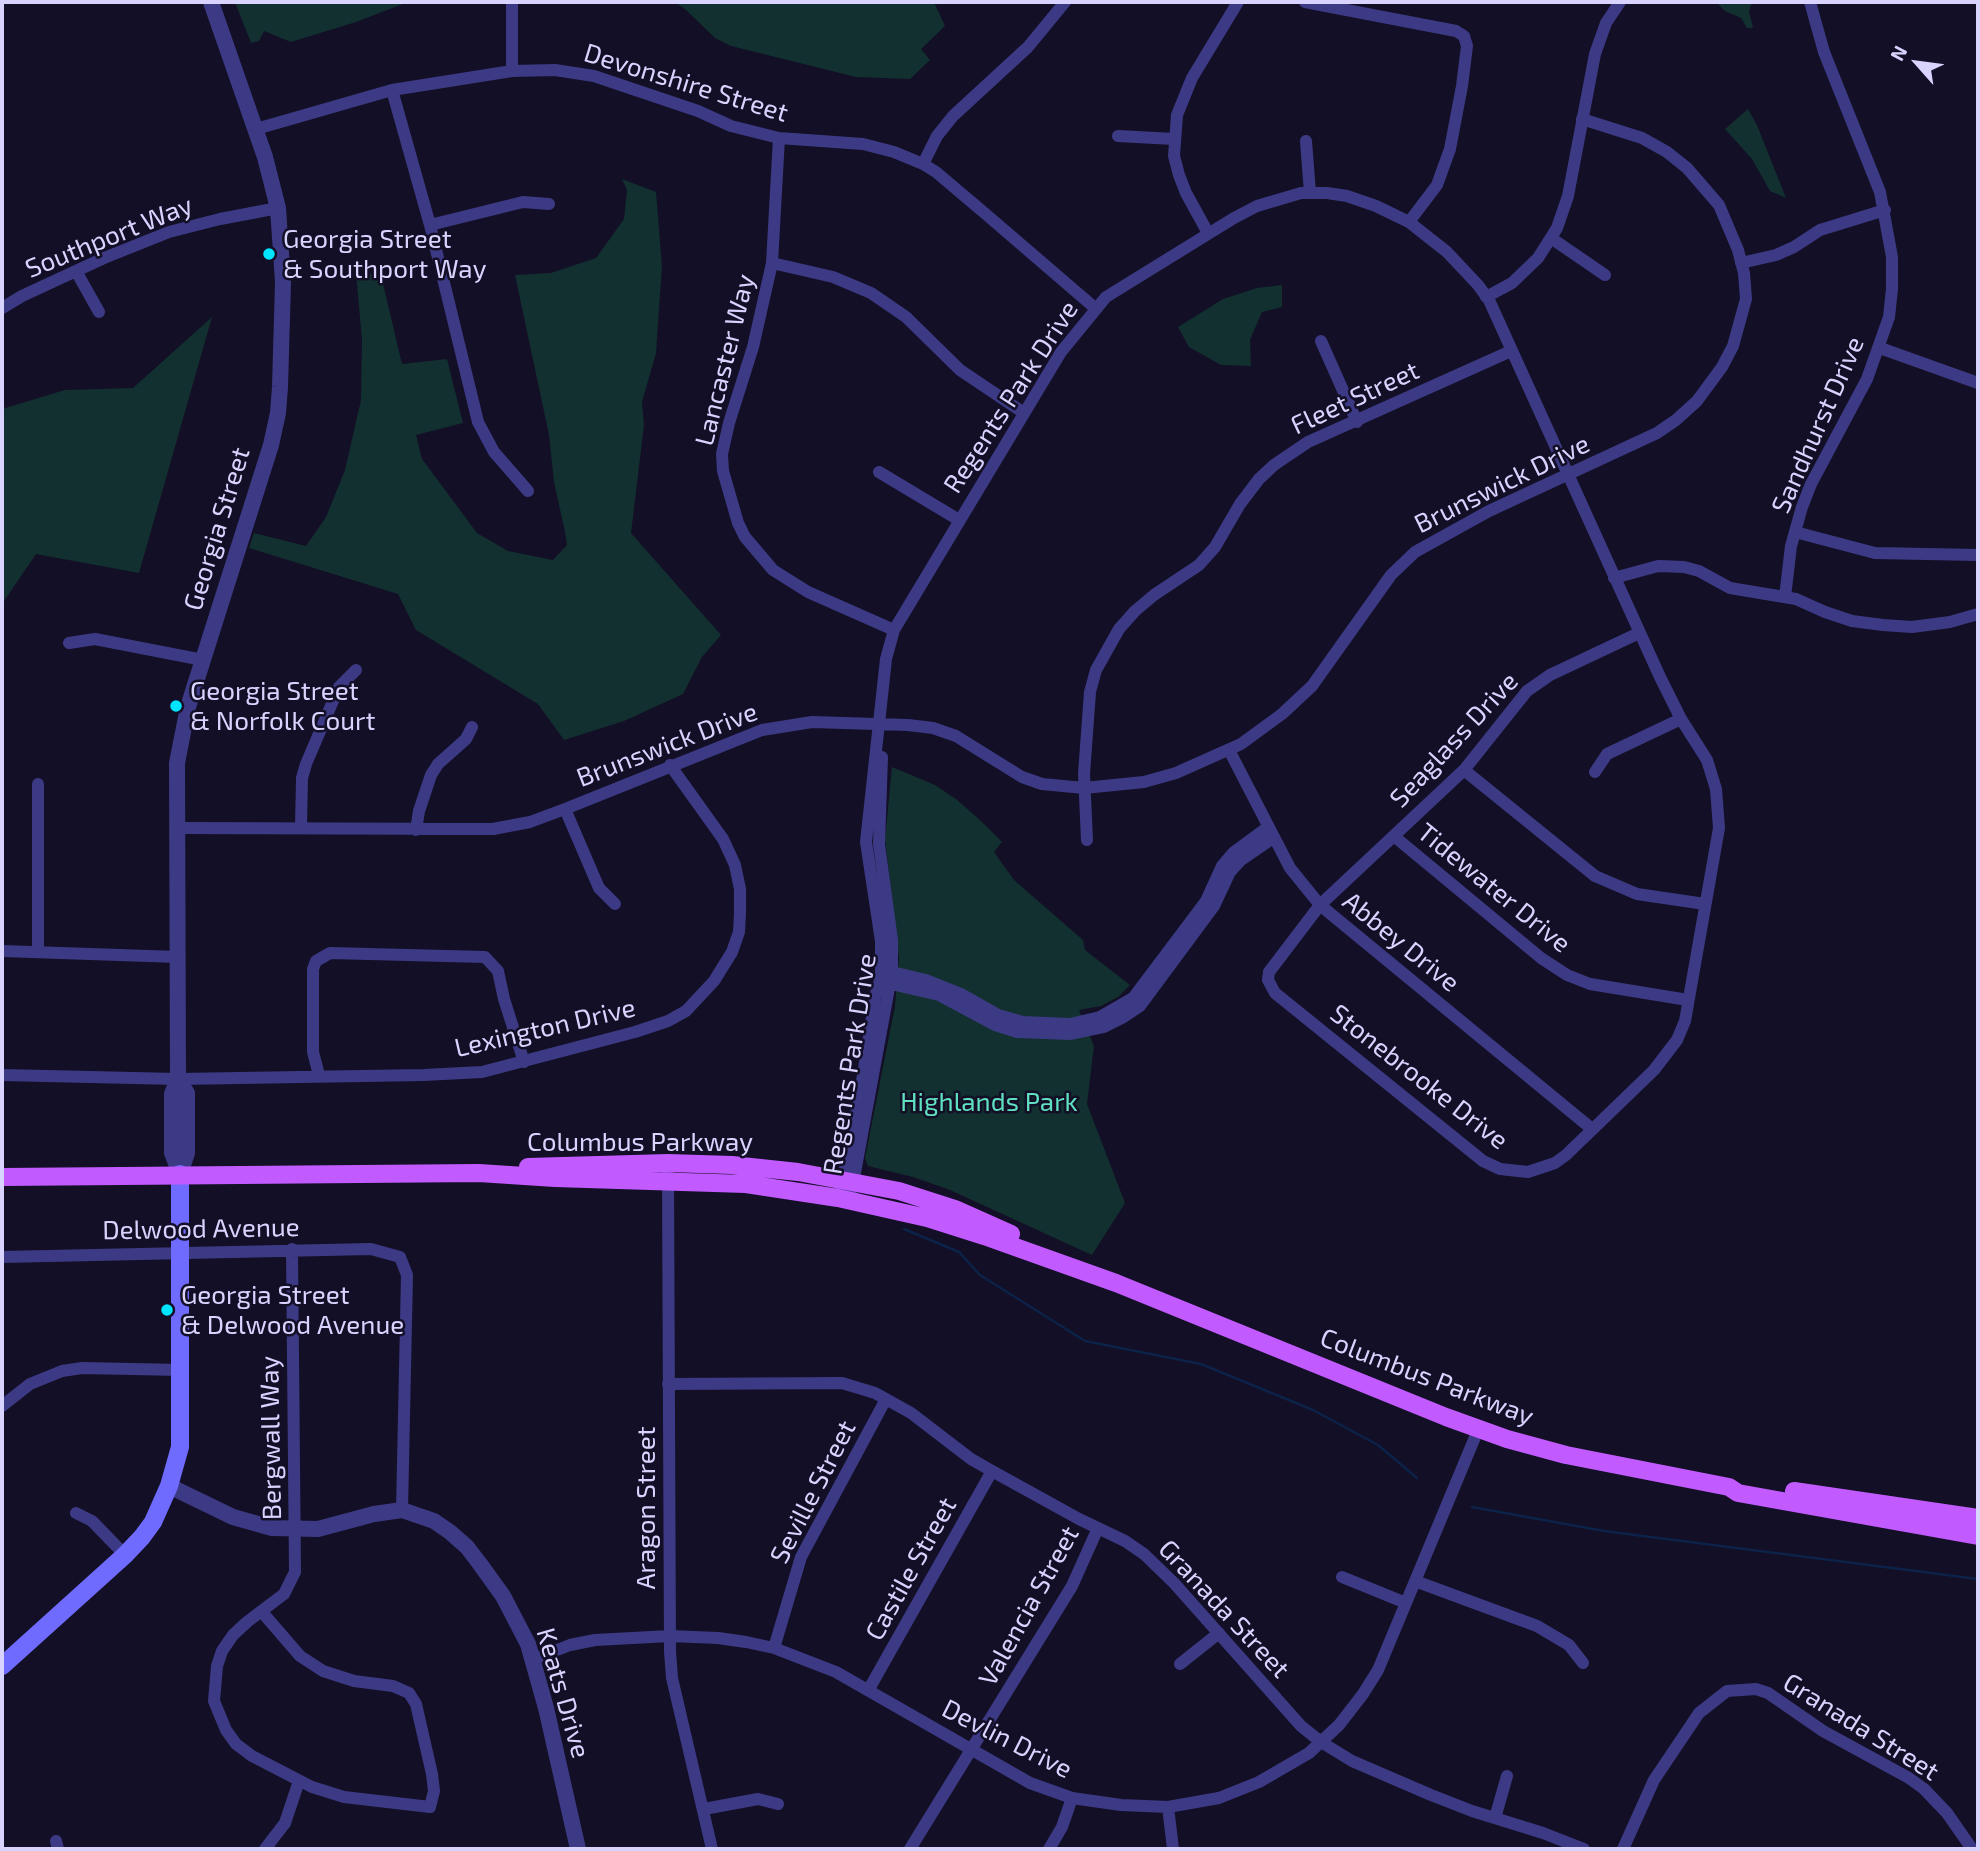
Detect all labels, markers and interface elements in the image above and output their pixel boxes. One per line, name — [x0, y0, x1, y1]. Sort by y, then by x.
north arrow — [1882, 28, 1952, 98]
street label: Devonshire Street — [580, 37, 792, 129]
text: N — [1885, 41, 1911, 64]
street label: Southport Way — [21, 189, 197, 285]
place label: Georgia Street & Southport Way — [283, 223, 486, 284]
marker: Georgia Street & Southport Way — [261, 246, 277, 262]
street label: Lancaster Way — [689, 271, 761, 449]
street label: Regents Park Drive — [937, 295, 1085, 499]
street label: Sandhurst Drive — [1765, 332, 1871, 518]
street label: Fleet Street — [1286, 355, 1424, 441]
street label: Brunswick Drive — [1409, 428, 1595, 540]
street label: Georgia Street — [177, 444, 257, 614]
street label: Seaglass Drive — [1384, 666, 1524, 814]
place label: Georgia Street & Norfolk Court — [190, 675, 375, 736]
street label: Brunswick Drive — [572, 696, 762, 794]
marker: Georgia Street & Norfolk Court — [168, 698, 184, 714]
street label: Tidewater Drive — [1411, 817, 1577, 959]
street label: Abbey Drive — [1336, 886, 1466, 998]
street label: Regents Park Drive — [817, 951, 883, 1177]
street label: Lexington Drive — [452, 992, 638, 1064]
street label: Stonebrooke Drive — [1324, 998, 1514, 1156]
park label: Highlands Park — [900, 1086, 1078, 1118]
street label: Columbus Parkway — [527, 1126, 753, 1158]
street label: Delwood Avenue — [102, 1212, 300, 1246]
place label: Georgia Street & Delwood Avenue — [181, 1279, 404, 1340]
marker: Georgia Street & Delwood Avenue — [159, 1302, 175, 1318]
street label: Columbus Parkway — [1316, 1322, 1538, 1432]
street label: Bergwall Way — [254, 1356, 288, 1520]
street label: Seville Street — [764, 1415, 862, 1569]
street label: Aragon Street — [630, 1426, 662, 1590]
street label: Castile Street — [859, 1492, 963, 1646]
street label: Valencia Street — [972, 1521, 1086, 1691]
street label: Granada Street — [1152, 1533, 1296, 1685]
street label: Keats Drive — [530, 1624, 596, 1762]
street label: Granada Street — [1777, 1667, 1945, 1787]
street label: Devlin Drive — [937, 1693, 1077, 1785]

